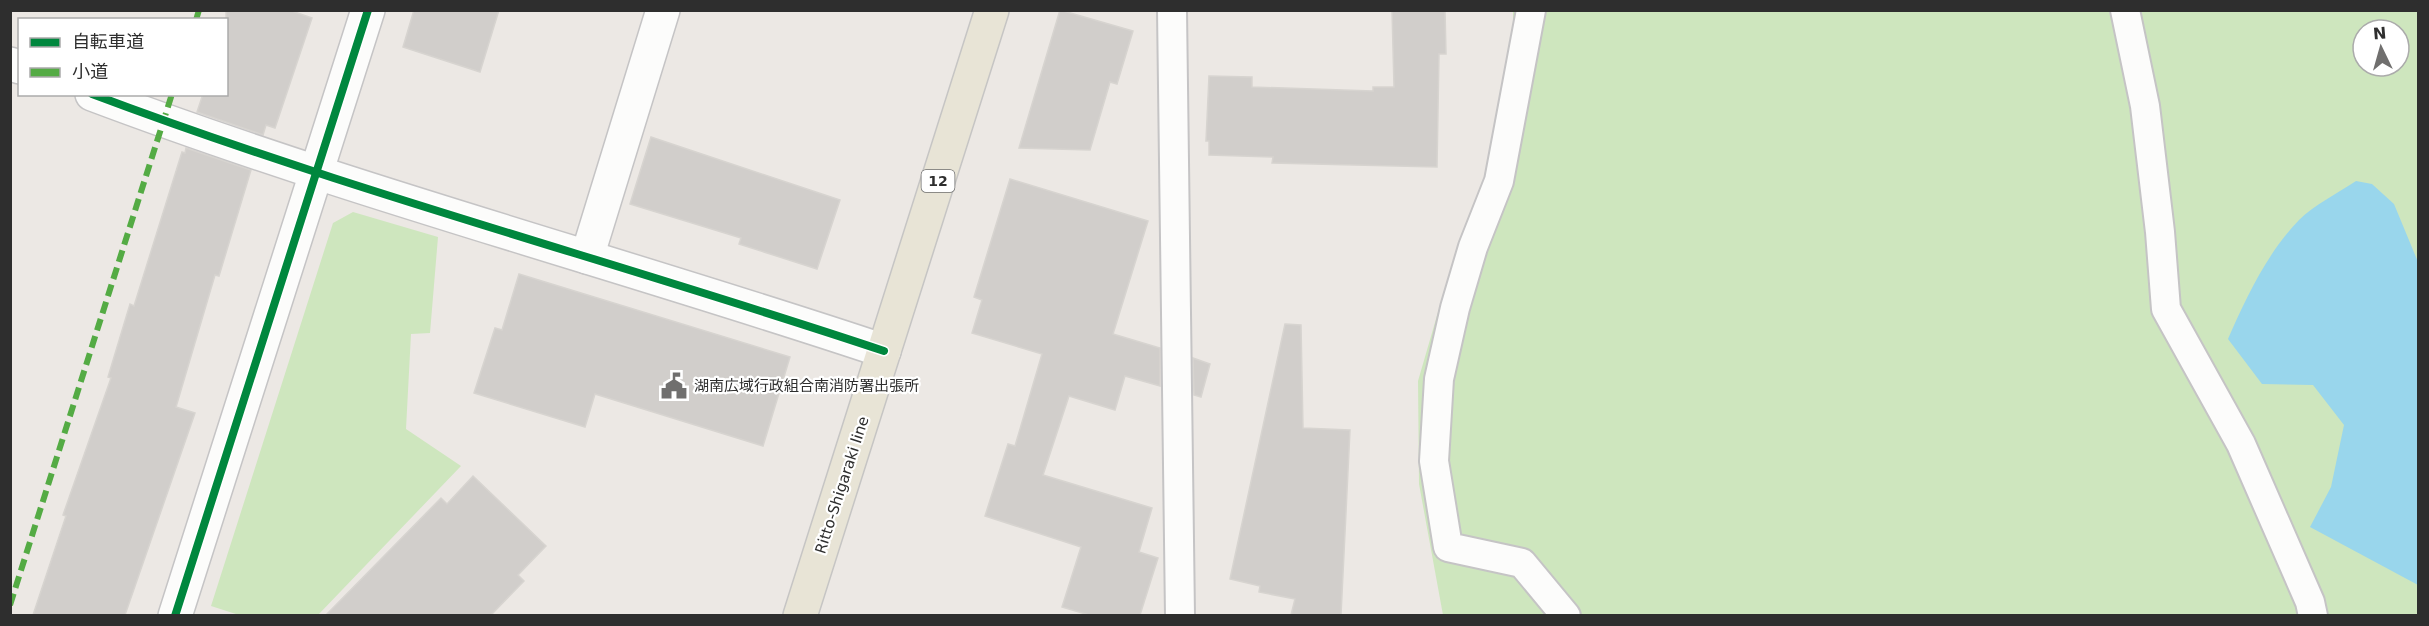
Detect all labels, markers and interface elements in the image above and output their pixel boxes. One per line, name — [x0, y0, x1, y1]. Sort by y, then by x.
legend — [18, 18, 228, 96]
north arrow — [2351, 18, 2411, 78]
text: N — [2372, 24, 2387, 44]
text: 自転車道 — [72, 31, 144, 52]
text: 小道 — [72, 61, 108, 82]
road number: 12 — [922, 170, 954, 192]
public building icon: 湖南広域行政組合南消防署出張所 — [659, 371, 689, 401]
place label: 湖南広域行政組合南消防署出張所 — [694, 377, 919, 395]
street label: Ritto-Shigaraki line — [811, 414, 873, 556]

